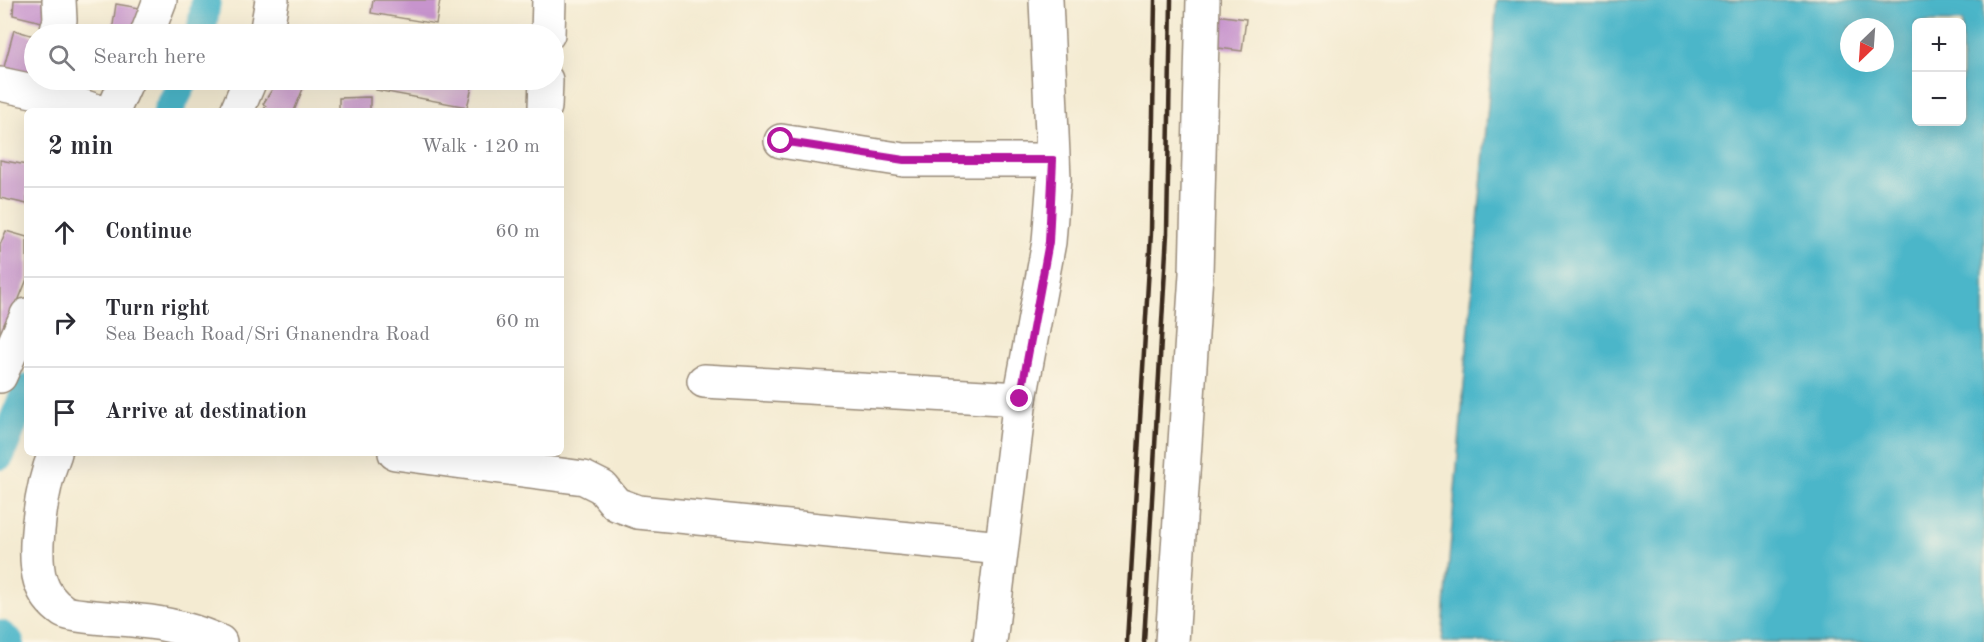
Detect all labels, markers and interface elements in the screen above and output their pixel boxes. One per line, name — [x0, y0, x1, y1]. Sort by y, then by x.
north arrow — [1840, 18, 1894, 72]
map controls — [1912, 18, 1966, 126]
button: + — [1912, 18, 1966, 72]
search box — [24, 24, 564, 90]
icon: search — [45, 41, 78, 74]
text: Search here — [93, 46, 206, 68]
button: − — [1912, 72, 1966, 126]
route start — [767, 127, 793, 153]
text: 2 min — [48, 134, 113, 160]
text: Walk · 120 m — [421, 137, 540, 157]
icon: ahead — [48, 216, 81, 249]
text: Continue — [105, 221, 192, 243]
text: 60 m — [495, 222, 540, 242]
text: Turn right — [105, 298, 209, 320]
icon: right — [48, 306, 81, 339]
text: 60 m — [495, 312, 540, 332]
text: Sea Beach Road/Sri Gnanendra Road — [105, 325, 430, 345]
route end — [1006, 385, 1032, 411]
icon: arrive — [48, 396, 81, 429]
text: Arrive at destination — [105, 401, 307, 423]

